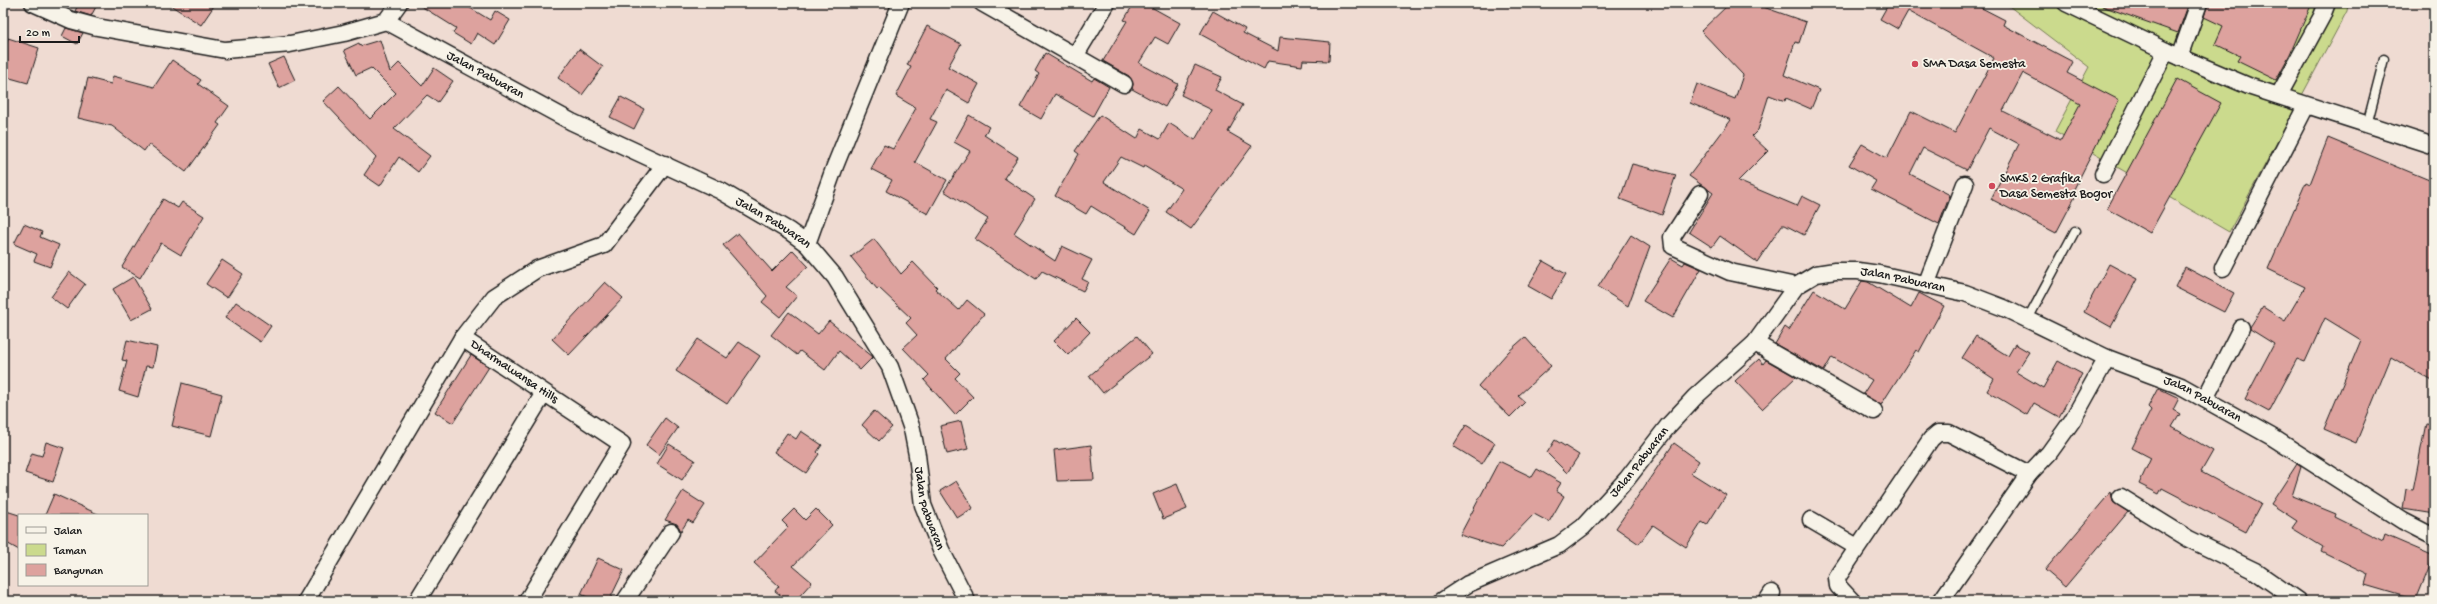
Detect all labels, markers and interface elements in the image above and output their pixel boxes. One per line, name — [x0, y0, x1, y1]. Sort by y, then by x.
scale bar — [20, 18, 79, 44]
text: 20 m — [26, 27, 51, 41]
street label: Jalan Pabuaran — [444, 48, 527, 102]
place label: SMA Dasa Semesta — [1923, 57, 2026, 72]
marker: SMA Dasa Semesta — [1910, 59, 1920, 69]
place label: SMKS 2 Grafika Dasa Semesta Bogor — [1999, 172, 2113, 202]
marker: SMKS 2 Grafika Dasa Semesta Bogor — [1987, 181, 1997, 191]
street label: Jalan Pabuaran — [733, 194, 815, 252]
street label: Jalan Pabuaran — [1860, 264, 1947, 296]
street label: Dharmawansa Hills — [466, 336, 562, 408]
street label: Jalan Pabuaran — [2161, 373, 2245, 426]
street label: Jalan Pabuaran — [1606, 423, 1673, 500]
street label: Jalan Pabuaran — [911, 466, 948, 553]
legend — [18, 514, 148, 586]
text: Jalan — [54, 525, 82, 539]
text: Taman — [53, 545, 86, 559]
text: Bangunan — [53, 565, 103, 579]

